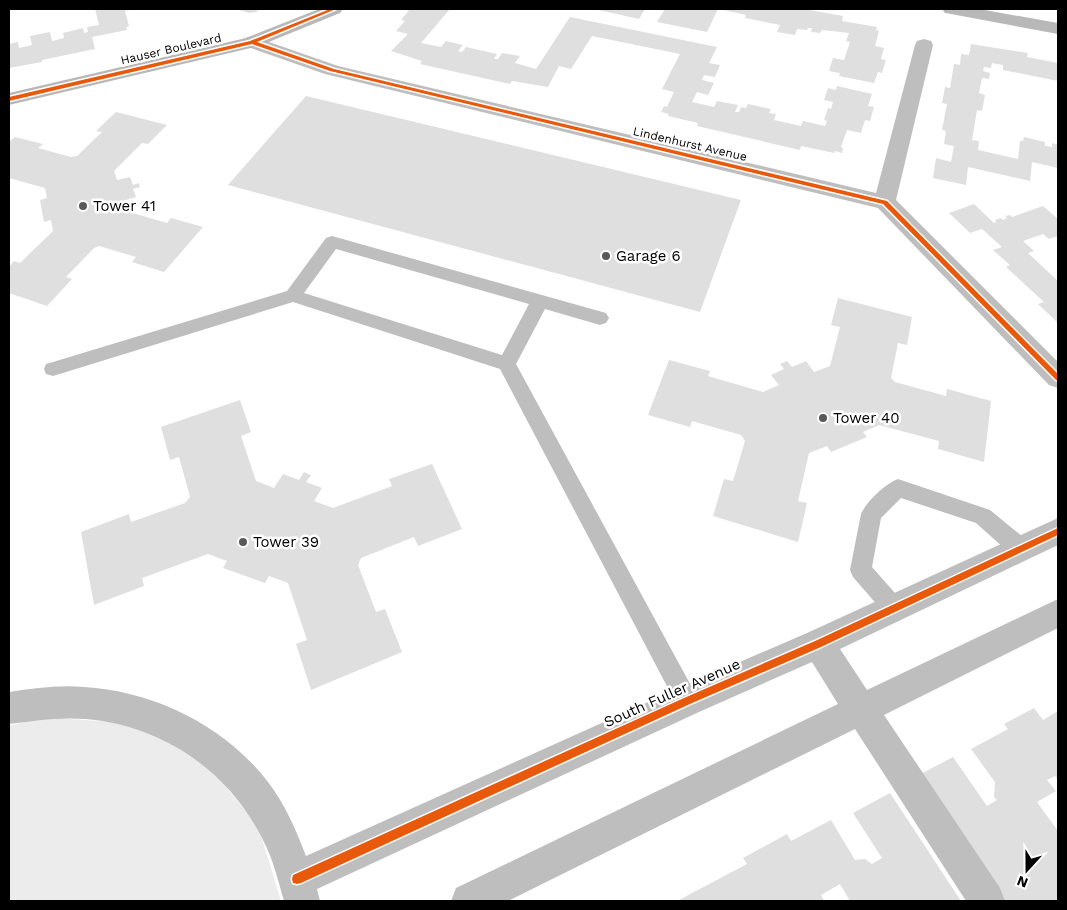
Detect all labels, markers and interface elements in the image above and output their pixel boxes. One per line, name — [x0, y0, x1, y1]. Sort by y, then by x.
street label: Hauser Boulevard — [119, 31, 223, 67]
street label: Lindenhurst Avenue — [632, 124, 748, 164]
place label: Tower 41 — [93, 197, 156, 215]
marker: Tower 41 — [77, 200, 89, 212]
place label: Garage 6 — [616, 247, 681, 265]
marker: Garage 6 — [600, 250, 612, 262]
place label: Tower 40 — [833, 409, 900, 427]
marker: Tower 40 — [817, 412, 829, 424]
place label: Tower 39 — [253, 533, 319, 551]
marker: Tower 39 — [237, 536, 249, 548]
street label: South Fuller Avenue — [601, 655, 743, 731]
north arrow — [1002, 845, 1052, 895]
text: N — [1015, 873, 1030, 891]

